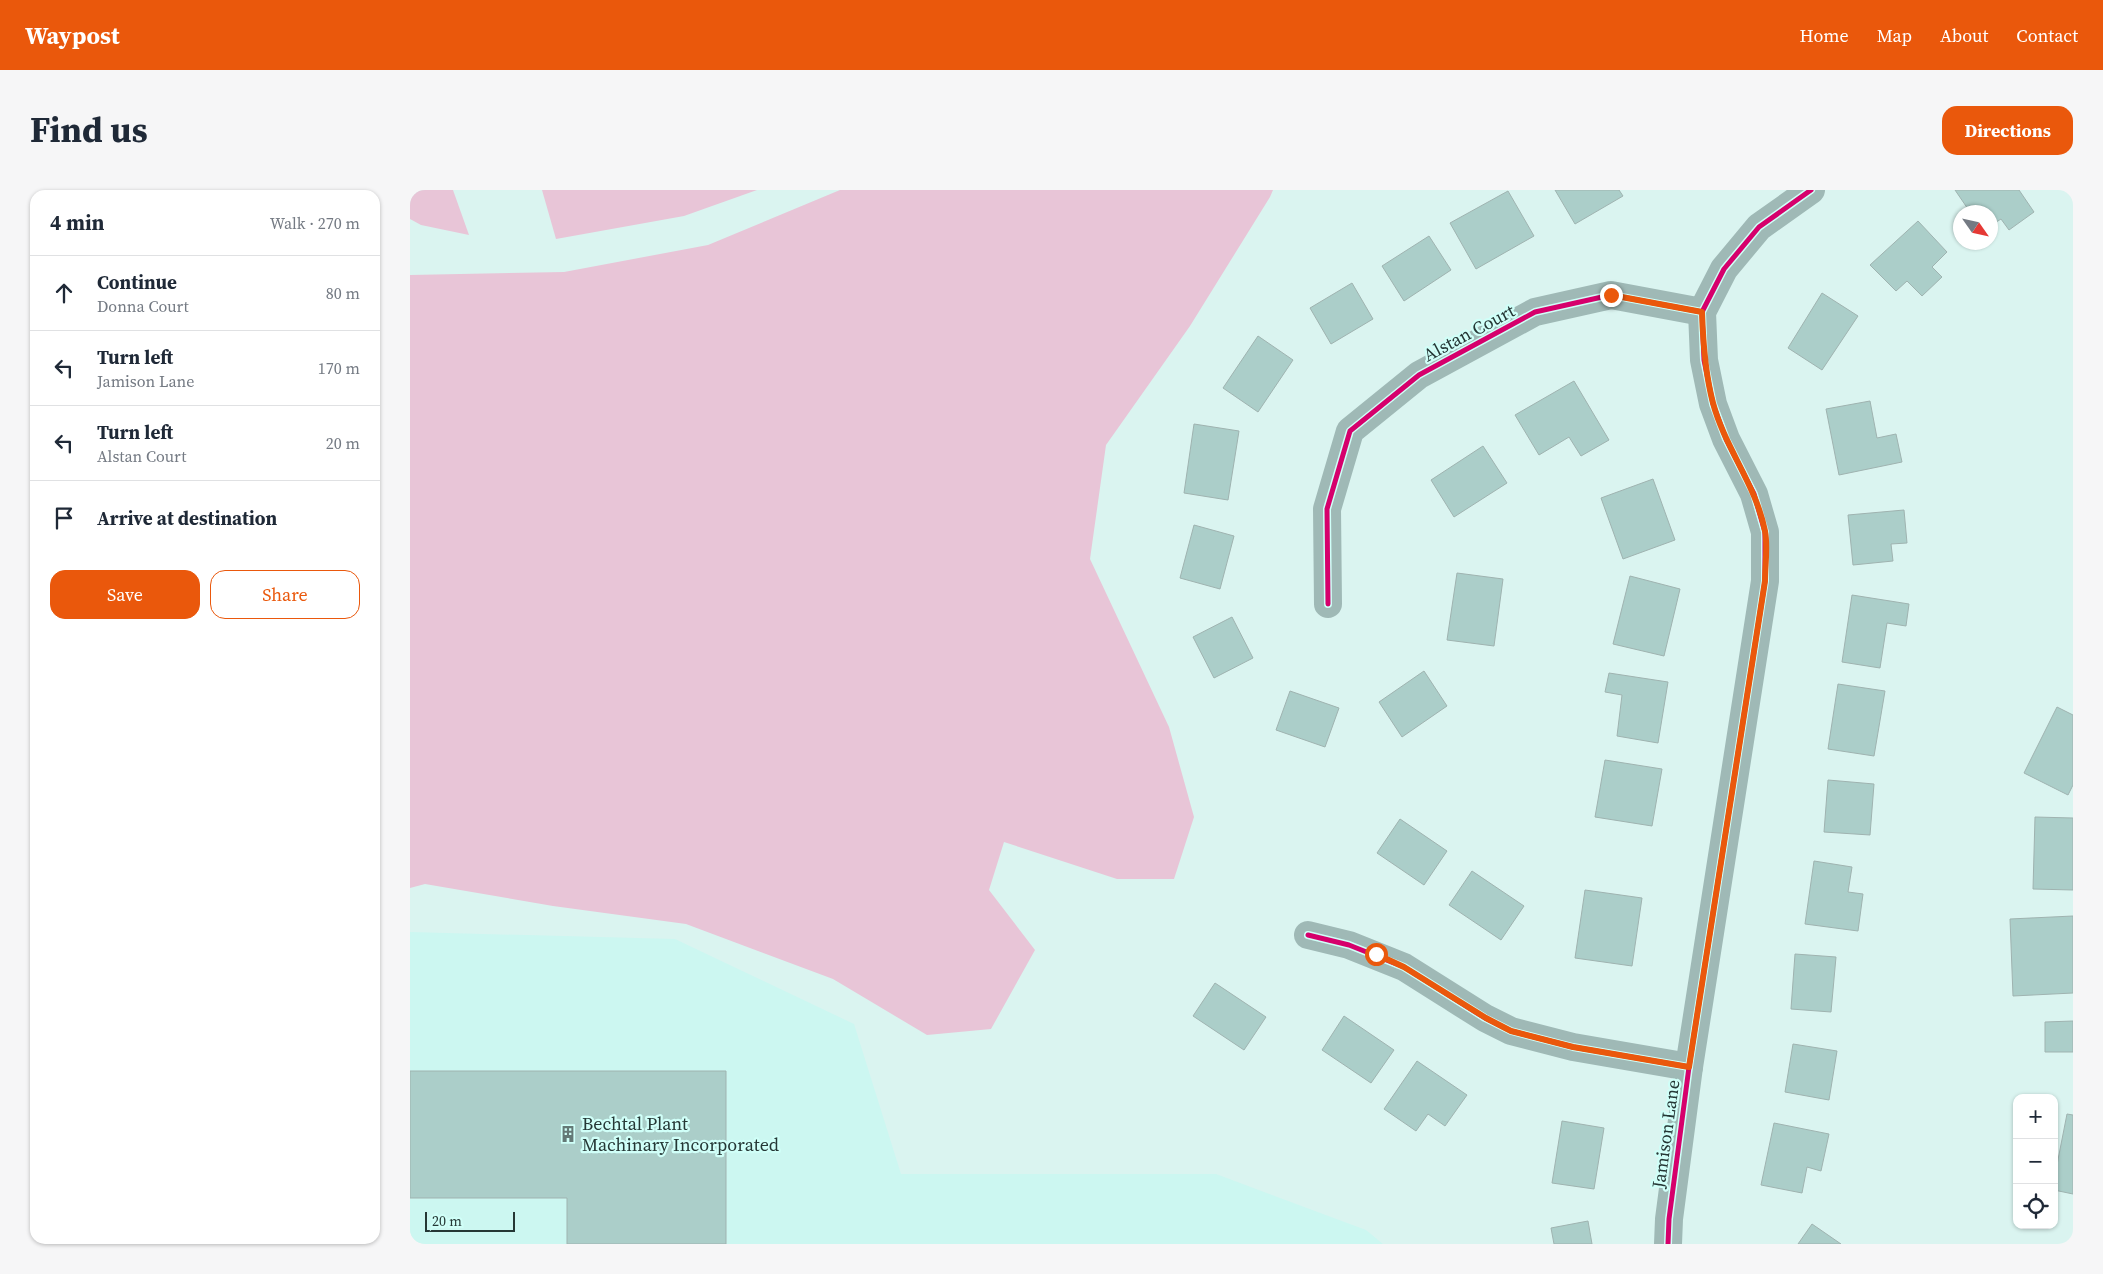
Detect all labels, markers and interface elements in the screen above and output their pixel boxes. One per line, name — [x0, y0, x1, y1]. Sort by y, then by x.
text: Waypost — [25, 19, 120, 52]
text: Home — [1800, 23, 1849, 48]
text: Map — [1877, 23, 1912, 48]
text: About — [1940, 23, 1988, 48]
text: Contact — [2016, 23, 2078, 48]
text: Find us — [30, 106, 148, 154]
button: Directions — [1942, 106, 2073, 155]
north arrow — [1953, 205, 1998, 250]
text: 4 min — [50, 208, 105, 237]
text: Walk · 270 m — [270, 212, 360, 234]
text: Continue — [97, 269, 177, 295]
icon: ahead — [50, 279, 78, 307]
text: 80 m — [326, 282, 360, 304]
route end — [1600, 284, 1623, 307]
text: Donna Court — [97, 295, 189, 317]
street label: Alstan Court — [1419, 298, 1519, 367]
text: Turn left — [97, 344, 173, 370]
icon: left — [50, 354, 78, 382]
text: 170 m — [318, 357, 360, 379]
text: Jamison Lane — [97, 370, 194, 392]
text: Turn left — [97, 419, 173, 445]
icon: left — [50, 429, 78, 457]
text: 20 m — [326, 432, 360, 454]
text: Alstan Court — [97, 445, 186, 467]
icon: arrive — [50, 504, 78, 532]
text: Arrive at destination — [97, 505, 277, 531]
button: Save — [50, 570, 200, 619]
button: Share — [210, 570, 360, 619]
route start — [1365, 943, 1388, 966]
street label: Jamison Lane — [1645, 1078, 1686, 1191]
map controls — [2013, 1094, 2058, 1229]
button: + — [2013, 1094, 2058, 1139]
place label: Bechtal Plant Machinary Incorporated — [582, 1111, 779, 1157]
building icon: Bechtal Plant Machinary Incorporated — [558, 1124, 578, 1144]
button: − — [2013, 1139, 2058, 1184]
button: locate — [2013, 1184, 2058, 1229]
scale bar — [425, 1209, 515, 1232]
text: 20 m — [432, 1211, 462, 1231]

